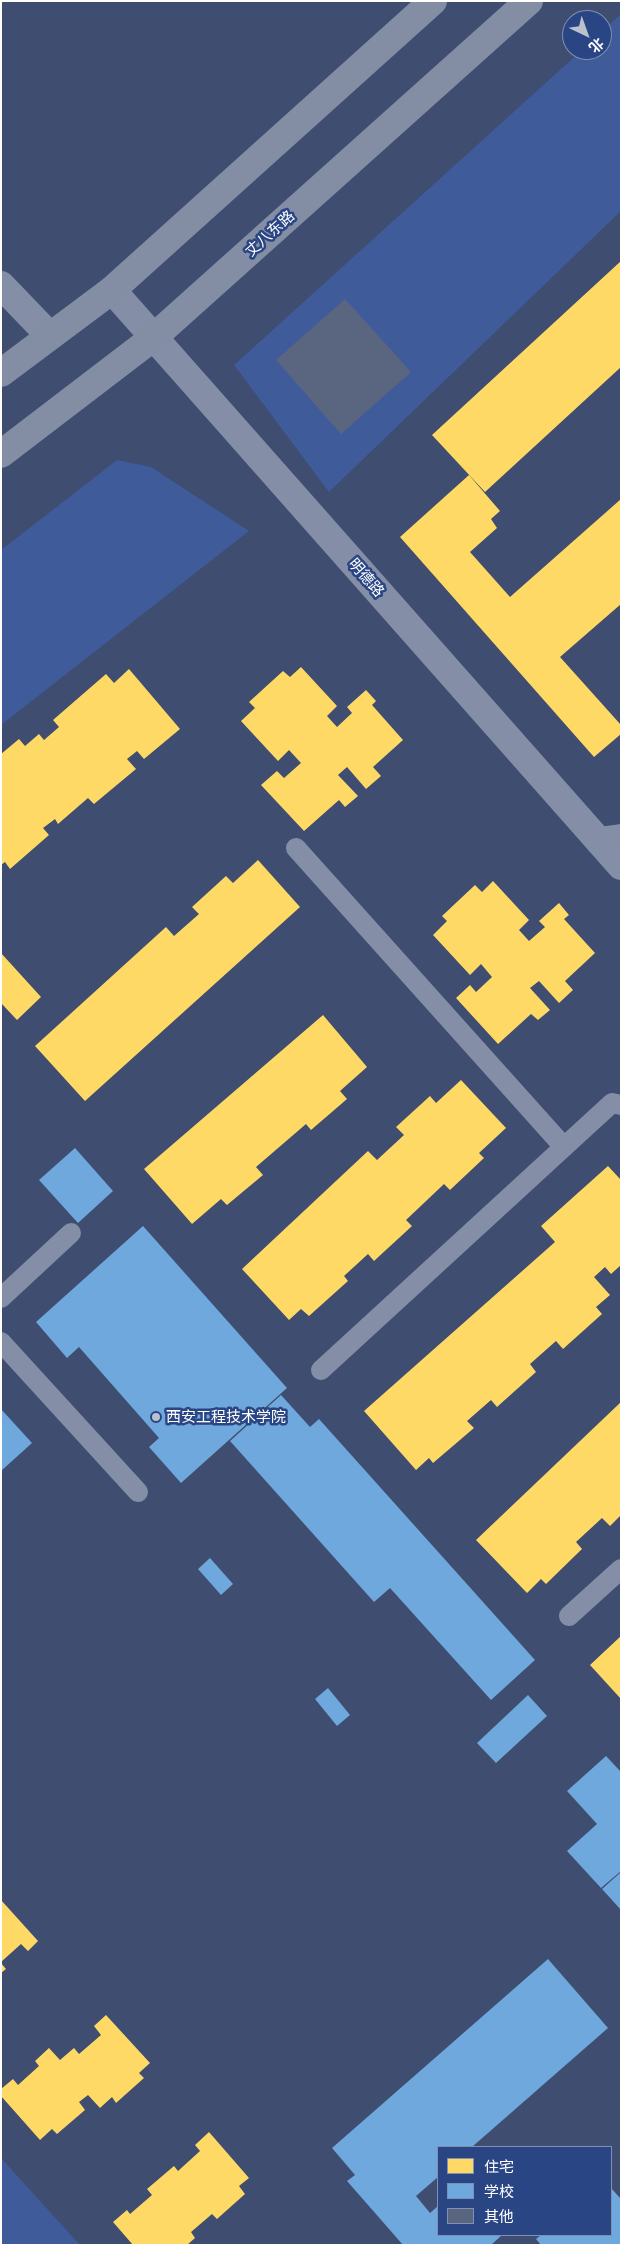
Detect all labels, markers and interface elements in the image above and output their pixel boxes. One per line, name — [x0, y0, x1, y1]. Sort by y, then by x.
north arrow — [562, 10, 612, 60]
text: 北 — [586, 35, 607, 56]
street label: 丈八东路 — [242, 207, 298, 261]
street label: 明德路 — [344, 555, 388, 601]
place label: 西安工程技术学院 — [166, 1408, 286, 1426]
marker: 西安工程技术学院 — [150, 1411, 162, 1423]
legend — [437, 2146, 612, 2236]
text: 住宅 — [484, 2158, 514, 2176]
text: 学校 — [484, 2183, 514, 2201]
text: 其他 — [484, 2208, 514, 2226]

